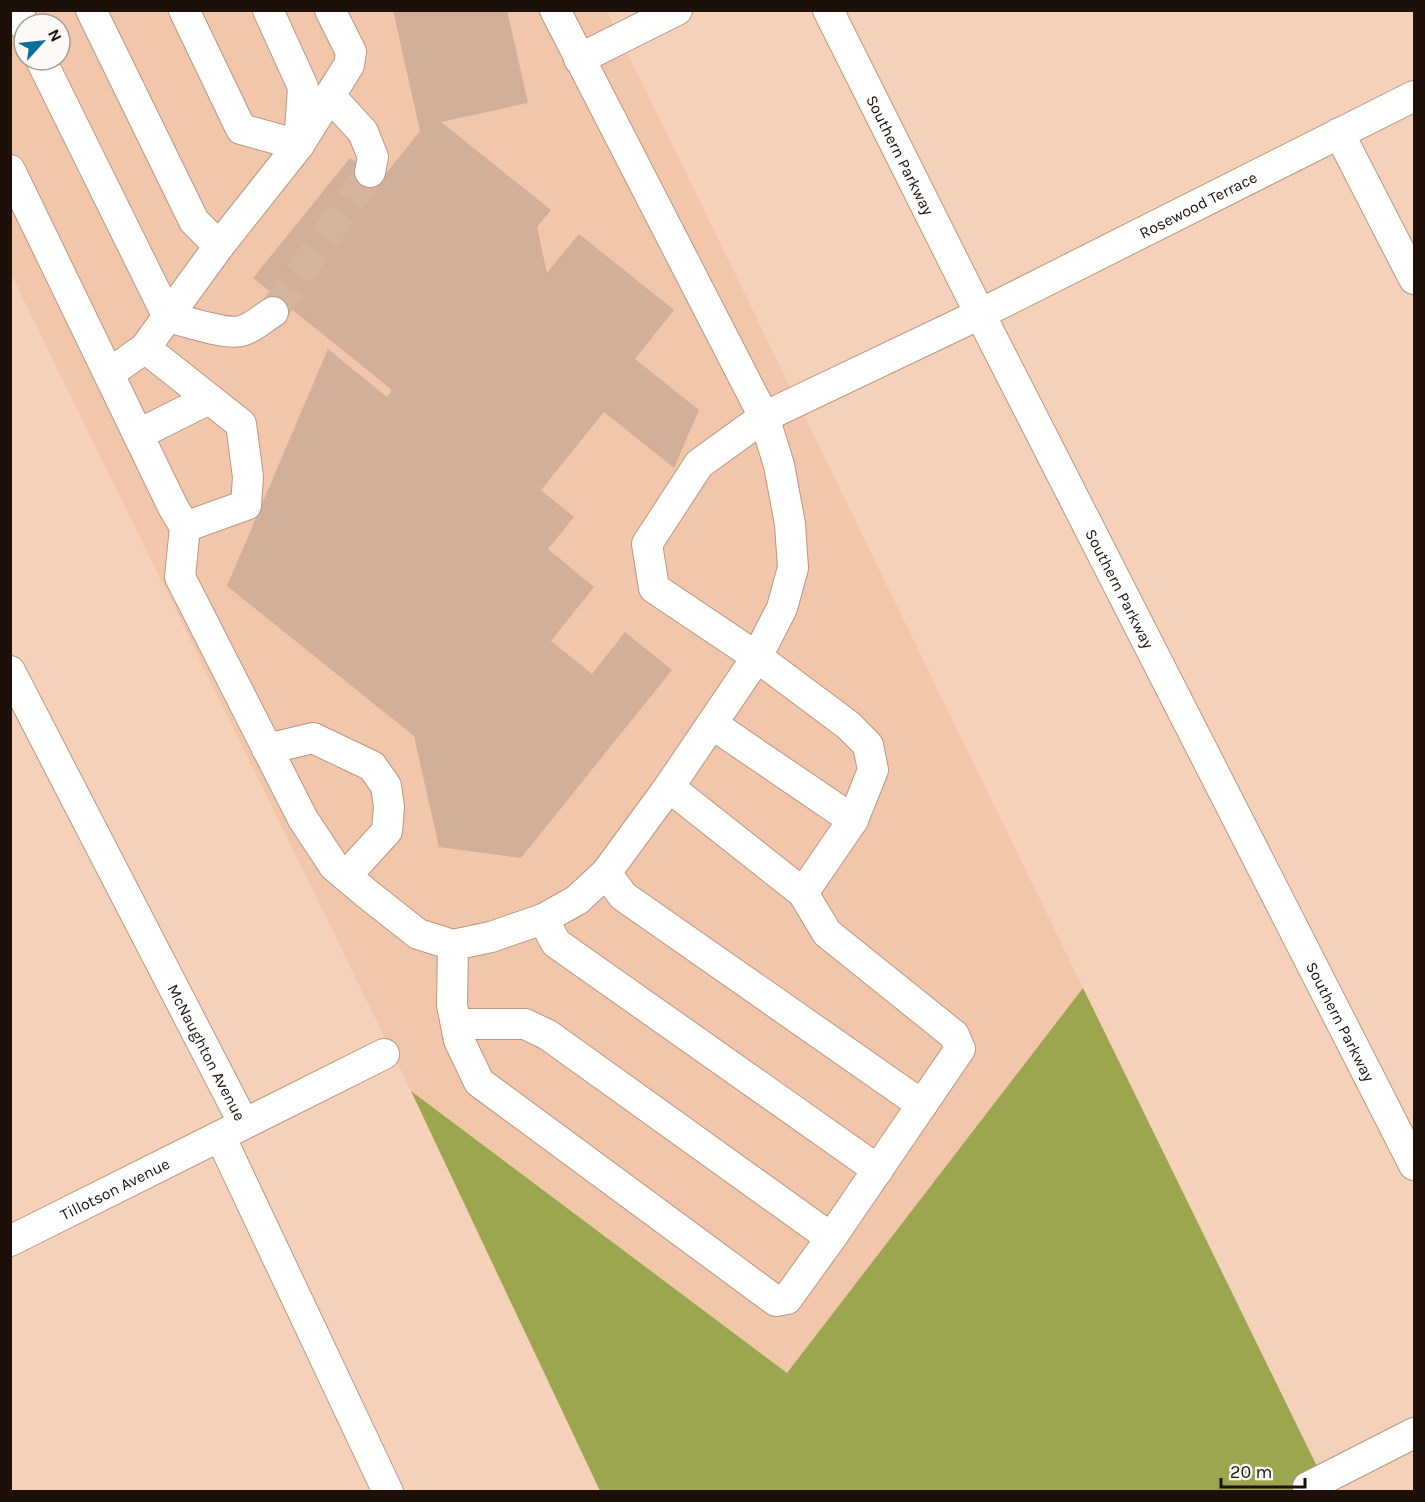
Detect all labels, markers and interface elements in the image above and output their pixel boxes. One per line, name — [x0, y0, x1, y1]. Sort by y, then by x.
north arrow — [12, 12, 72, 72]
text: N — [44, 26, 66, 45]
street label: Southern Parkway — [862, 92, 938, 219]
street label: Rosewood Terrace — [1136, 167, 1260, 243]
street label: Southern Parkway — [1081, 526, 1158, 652]
street label: Southern Parkway — [1302, 959, 1379, 1085]
street label: McNaughton Avenue — [163, 981, 250, 1124]
street label: Tillotson Avenue — [57, 1154, 173, 1224]
scale bar — [1221, 1451, 1305, 1489]
text: 20 m — [1230, 1461, 1272, 1483]

